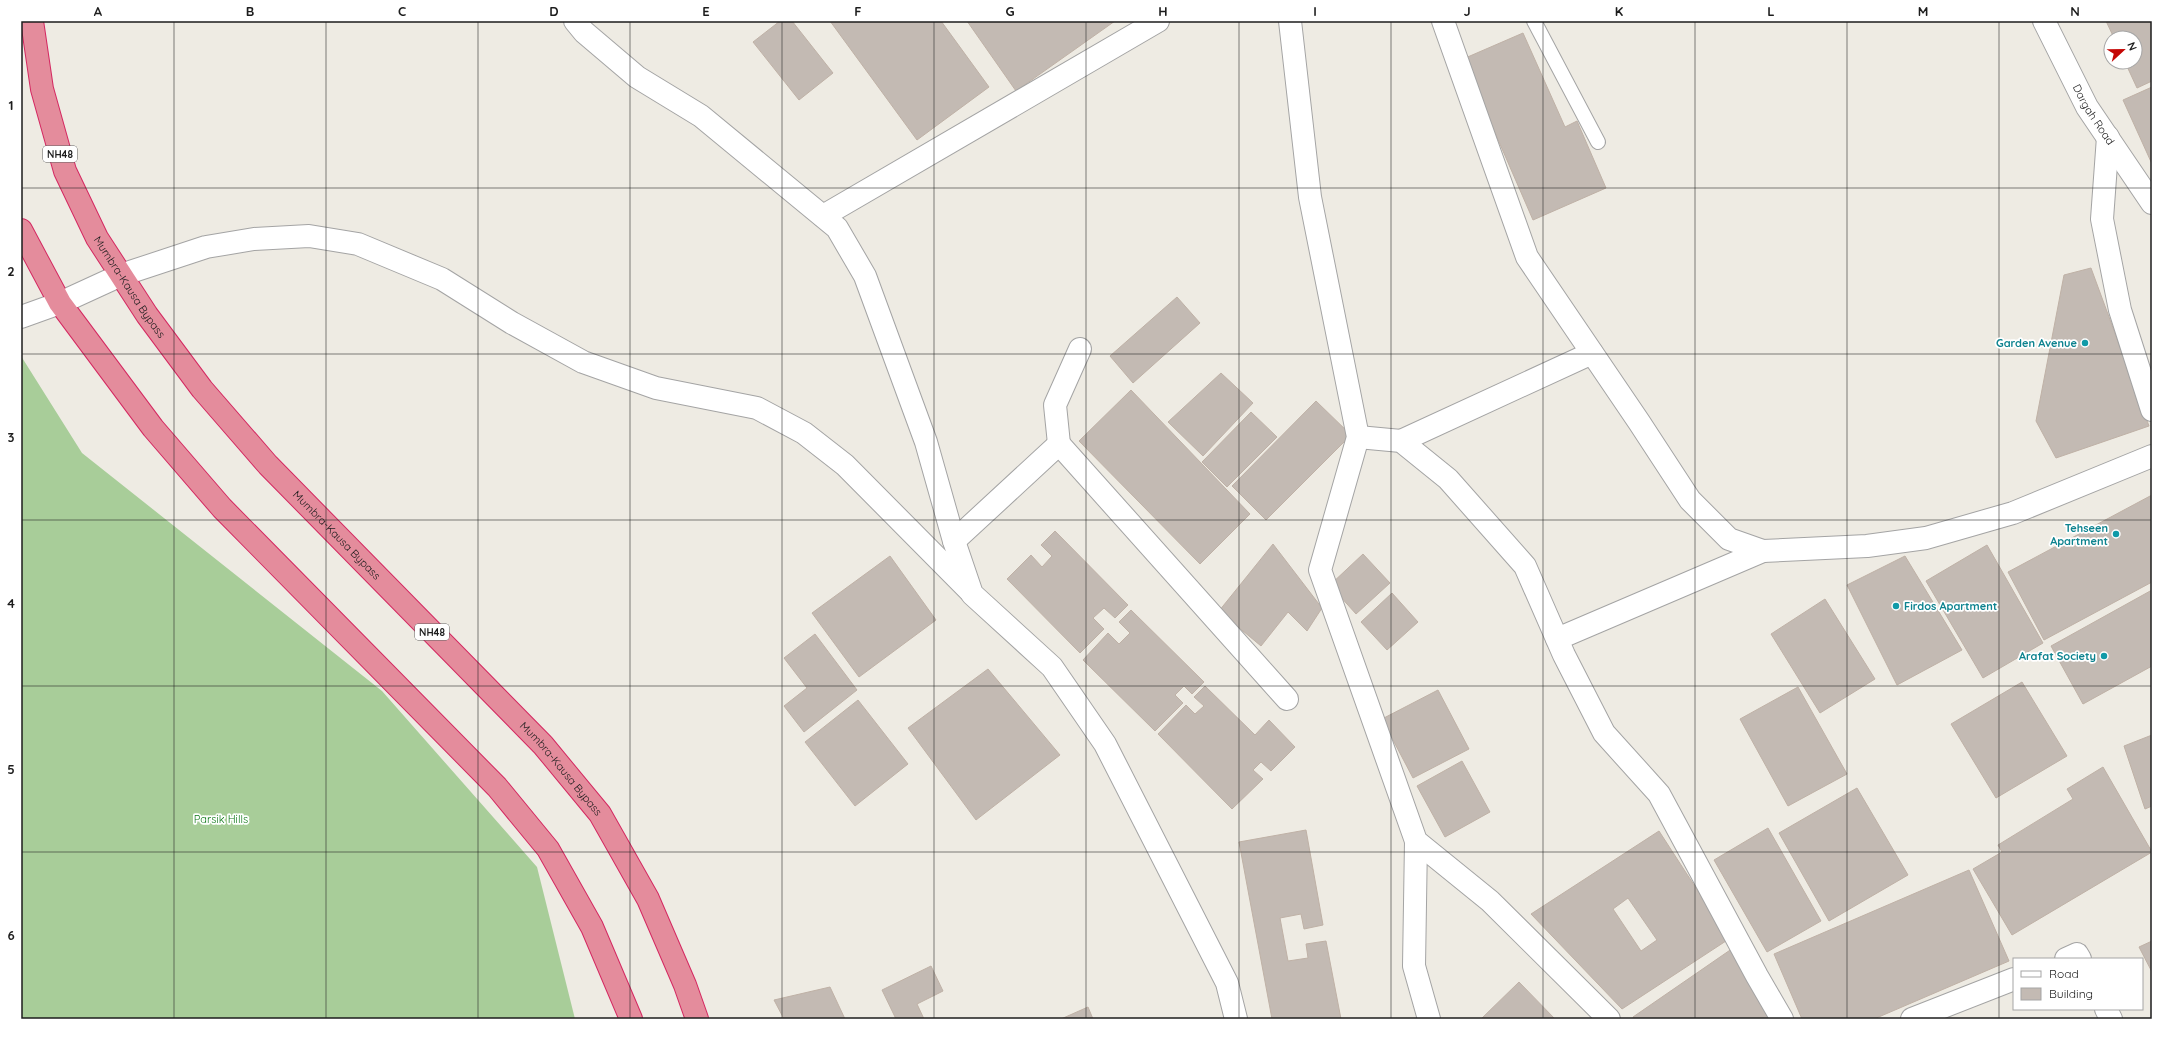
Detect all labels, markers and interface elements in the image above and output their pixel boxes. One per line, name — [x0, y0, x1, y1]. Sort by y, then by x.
text: A — [94, 3, 103, 19]
text: B — [246, 3, 254, 19]
text: C — [398, 3, 406, 19]
text: D — [549, 3, 559, 19]
text: E — [702, 3, 710, 19]
text: F — [854, 3, 862, 19]
text: G — [1005, 3, 1015, 19]
text: H — [1158, 3, 1168, 19]
text: I — [1313, 3, 1317, 19]
text: J — [1463, 3, 1471, 19]
text: K — [1615, 3, 1624, 19]
text: L — [1767, 3, 1775, 19]
text: M — [1918, 3, 1928, 19]
text: N — [2070, 3, 2080, 19]
north arrow — [2103, 30, 2143, 70]
text: N — [2124, 40, 2140, 53]
street label: Dargah Road — [2070, 82, 2118, 148]
text: 1 — [8, 97, 14, 113]
road number: NH48 — [43, 146, 77, 162]
street label: Mumbra-Kausa Bypass — [91, 233, 169, 341]
text: 2 — [7, 263, 15, 279]
place label: Garden Avenue — [1996, 336, 2078, 350]
marker: Garden Avenue — [2080, 338, 2090, 348]
text: 3 — [8, 429, 15, 445]
street label: Mumbra-Kausa Bypass — [290, 488, 384, 583]
place label: Tehseen Apartment — [2050, 521, 2108, 548]
marker: Tehseen Apartment — [2111, 529, 2121, 539]
text: 4 — [7, 595, 15, 611]
place label: Firdos Apartment — [1904, 599, 1997, 613]
marker: Firdos Apartment — [1891, 601, 1901, 611]
road number: NH48 — [415, 624, 449, 640]
place label: Arafat Society — [2019, 649, 2096, 663]
marker: Arafat Society — [2099, 651, 2109, 661]
street label: Mumbra-Kausa Bypass — [517, 719, 605, 818]
text: 5 — [7, 761, 15, 777]
park label: Parsik Hills — [194, 812, 248, 826]
text: 6 — [7, 927, 15, 943]
legend — [2013, 958, 2143, 1010]
text: Road — [2049, 966, 2079, 981]
text: Building — [2049, 986, 2093, 1001]

